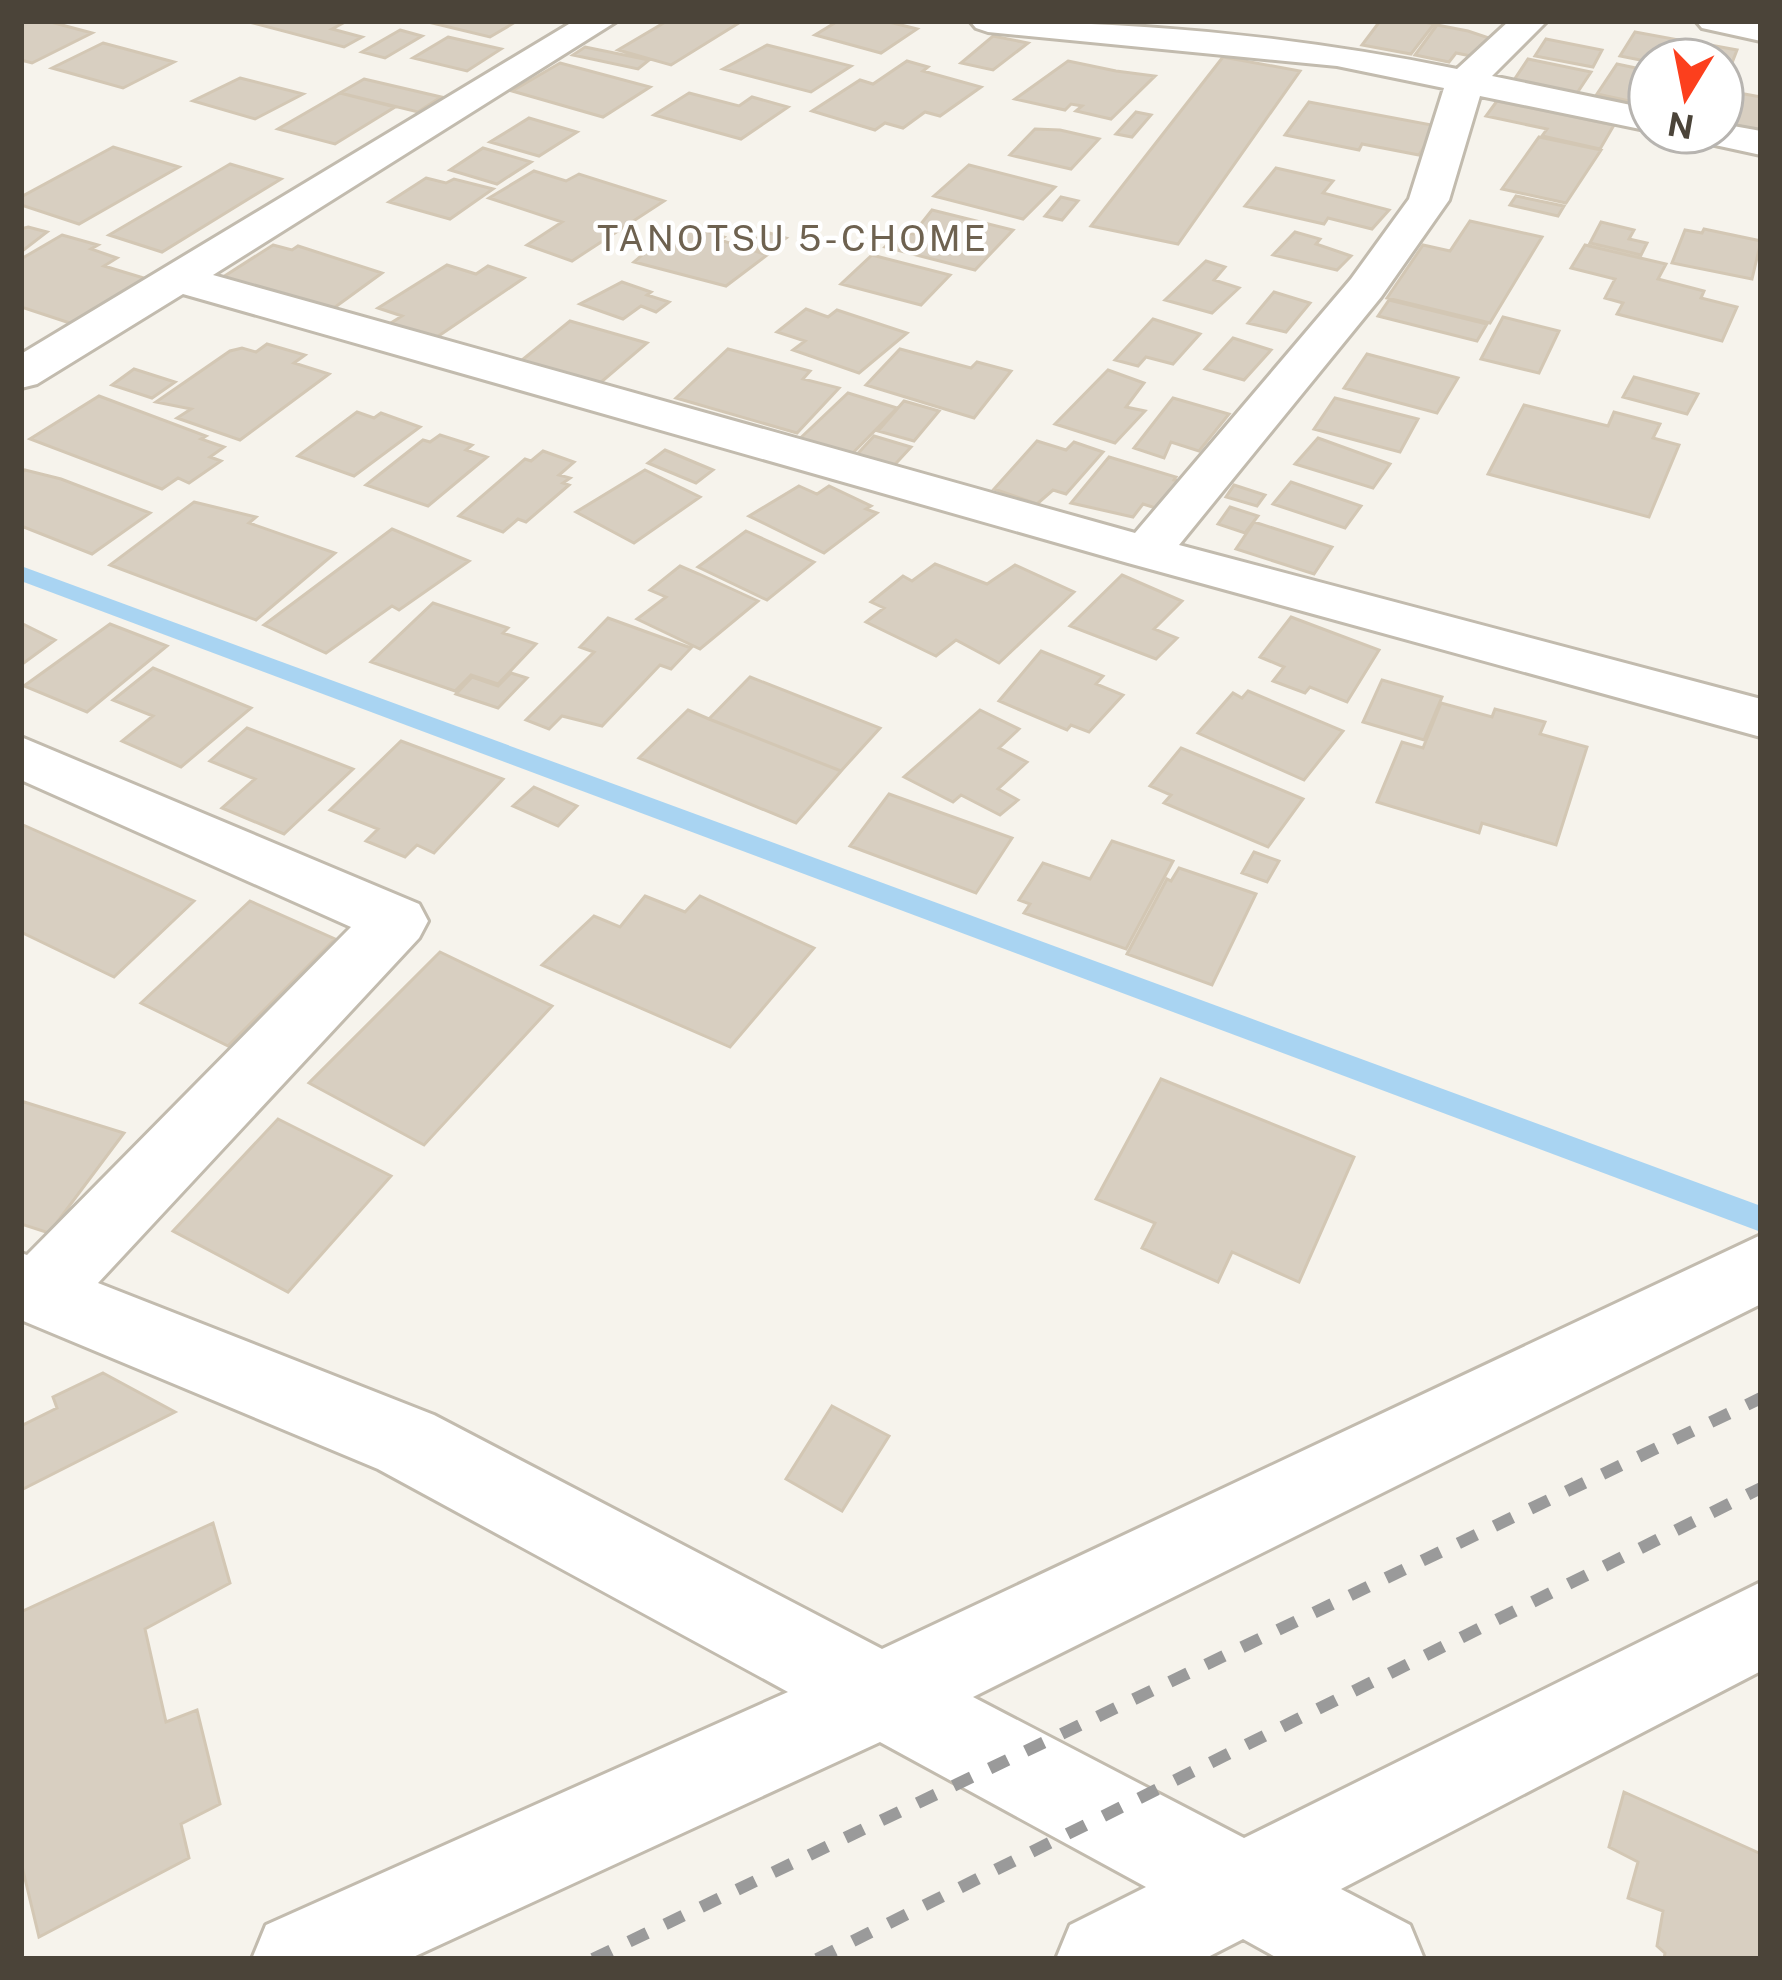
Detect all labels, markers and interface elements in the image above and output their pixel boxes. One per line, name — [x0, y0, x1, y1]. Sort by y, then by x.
north arrow — [1626, 36, 1746, 156]
text: N — [1665, 105, 1697, 146]
district label: TANOTSU 5-CHOME — [597, 217, 989, 259]

